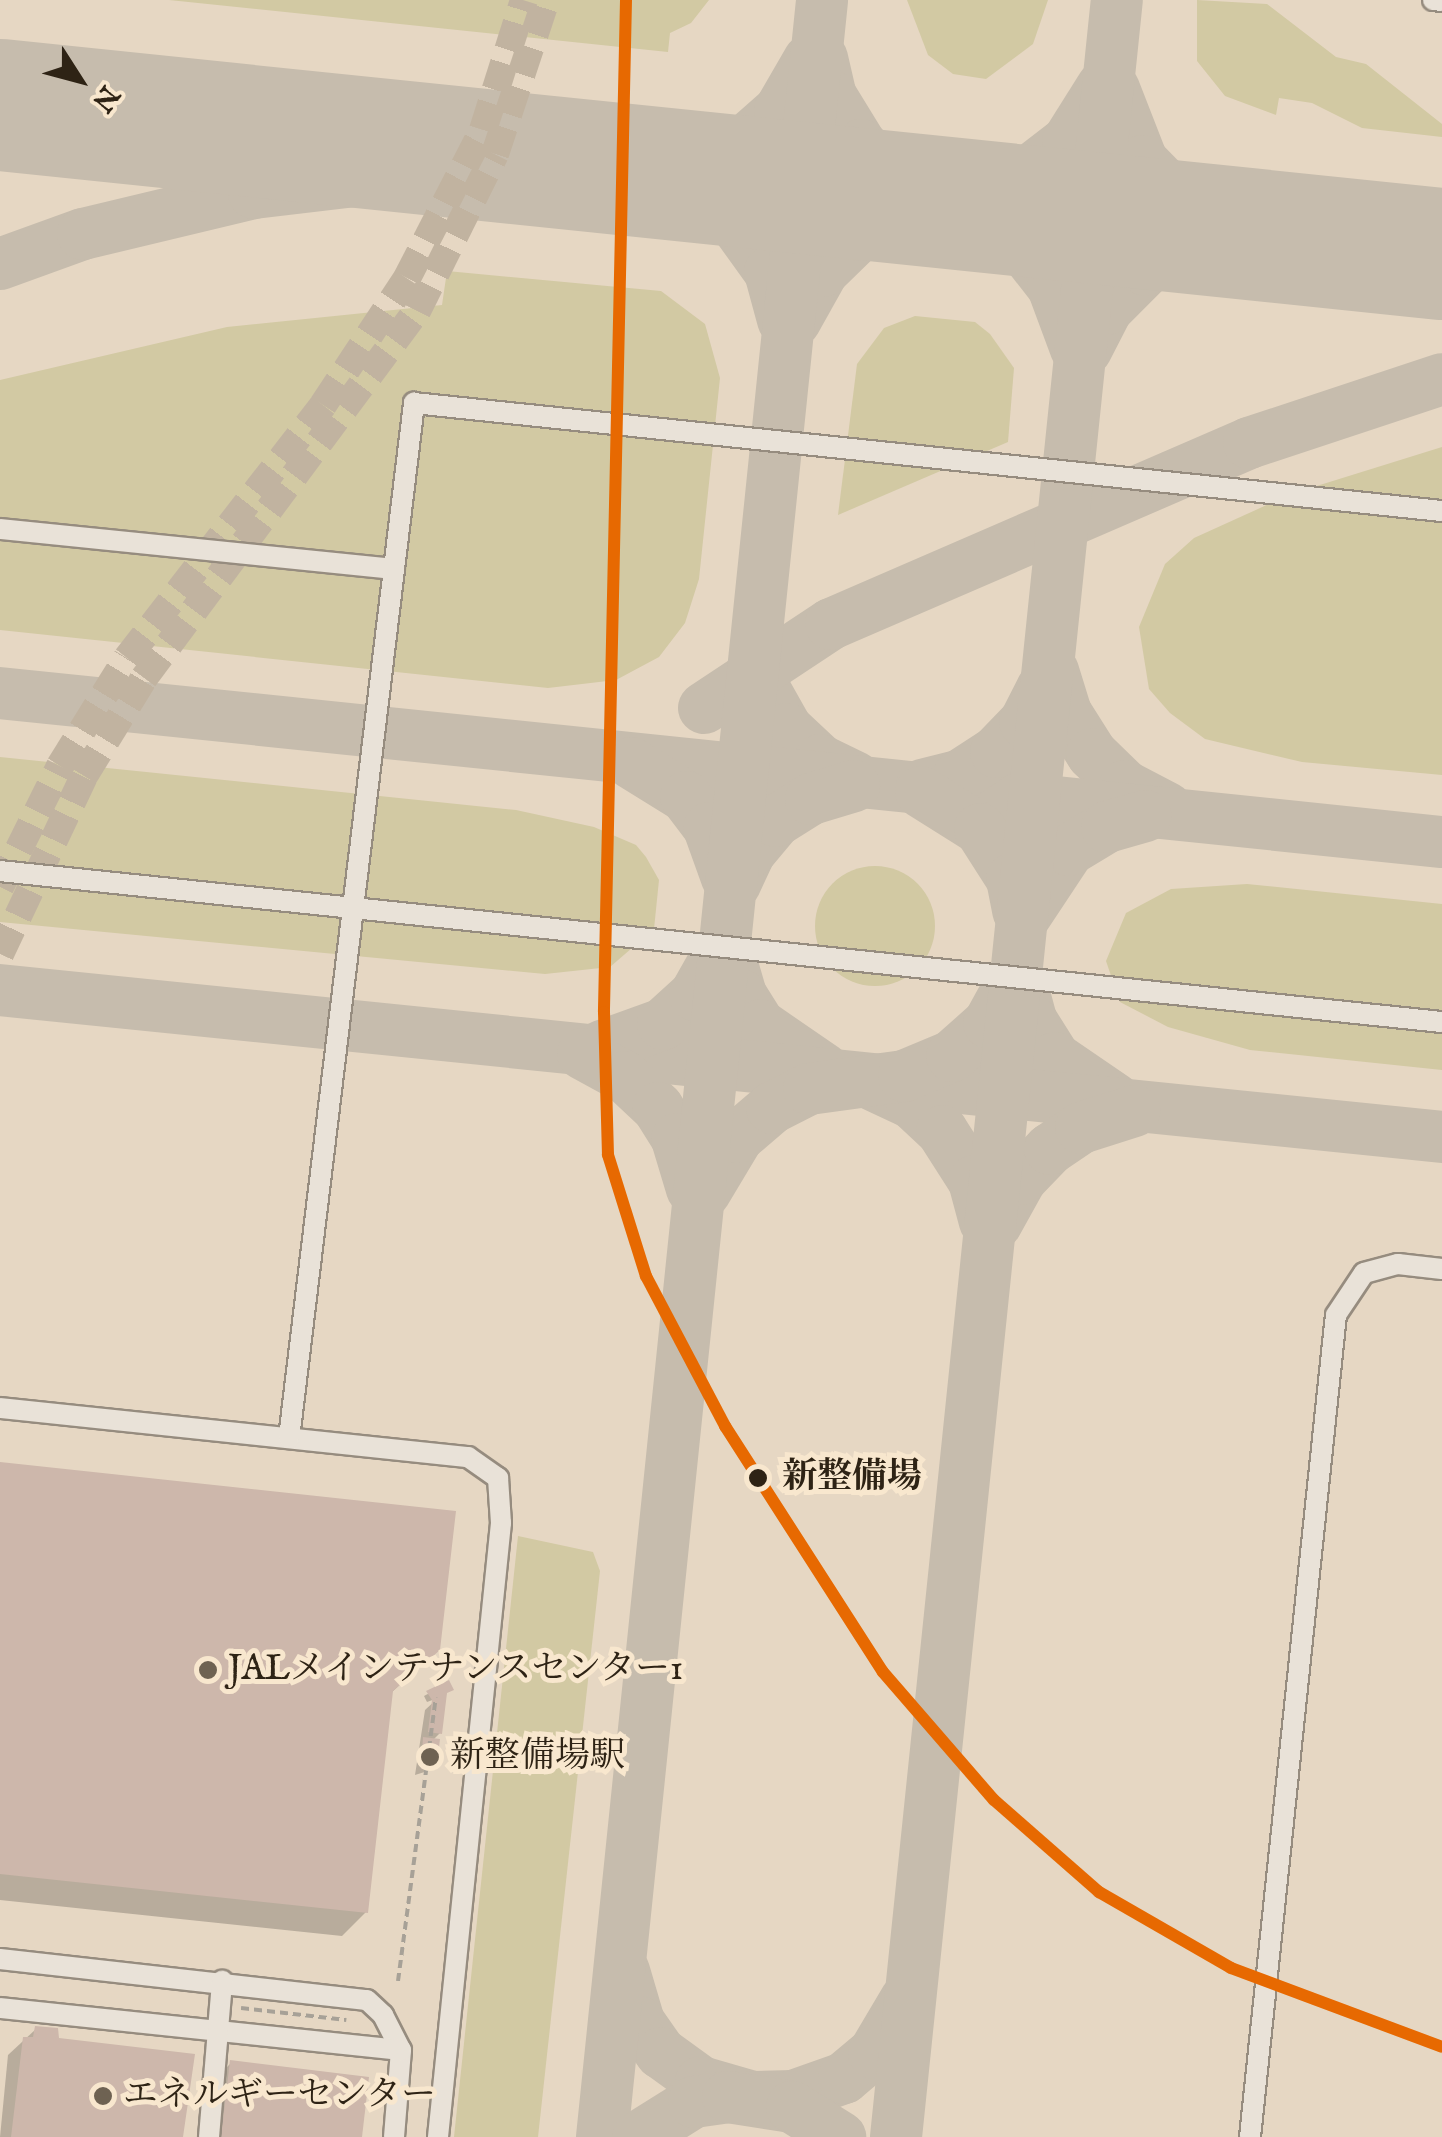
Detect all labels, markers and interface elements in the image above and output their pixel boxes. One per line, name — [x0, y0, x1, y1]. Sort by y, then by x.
north arrow — [30, 30, 130, 130]
text: N — [83, 78, 126, 118]
place label: 新整備場 — [782, 1457, 922, 1499]
marker: 新整備場 — [743, 1463, 773, 1493]
place label: JALメインテナンスセンター1 — [228, 1649, 688, 1691]
marker: JALメインテナンスセンター1 — [197, 1659, 219, 1681]
place label: 新整備場駅 — [450, 1736, 625, 1778]
marker: 新整備場駅 — [419, 1746, 441, 1768]
place label: エネルギーセンター — [123, 2075, 438, 2117]
marker: エネルギーセンター — [92, 2085, 114, 2107]

